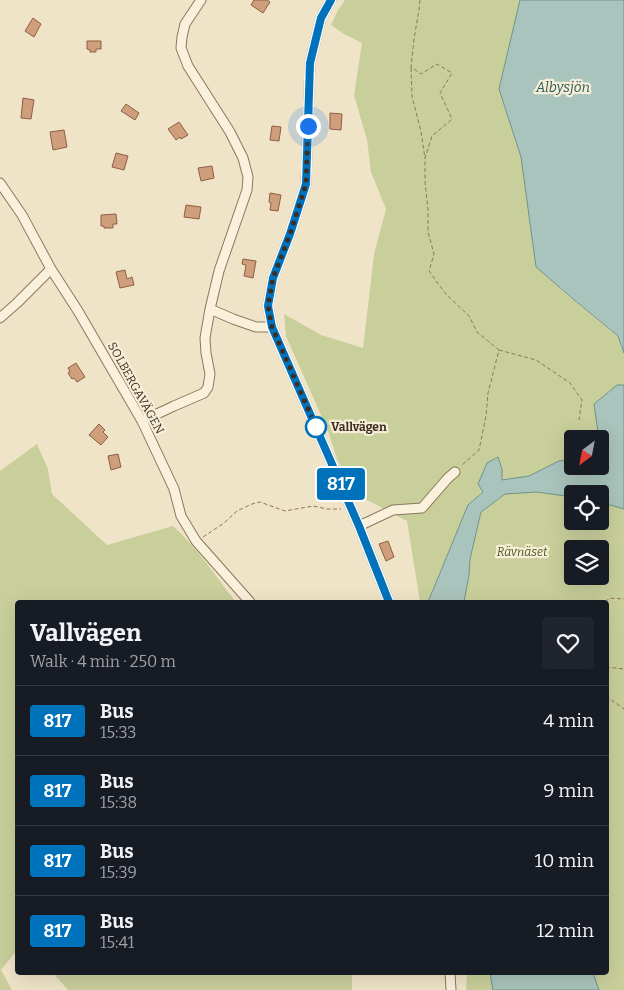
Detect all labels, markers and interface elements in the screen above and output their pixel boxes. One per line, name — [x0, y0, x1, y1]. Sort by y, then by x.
water label: Albysjön — [535, 79, 590, 96]
your location — [296, 114, 321, 139]
street label: SOLBERGAVÄGEN — [105, 339, 168, 437]
marker: Vallvägen — [305, 416, 327, 438]
place label: Vallvägen — [331, 420, 387, 434]
north arrow — [564, 430, 609, 475]
map controls — [564, 430, 609, 585]
line badge: 817 — [312, 468, 370, 500]
text: 817 — [327, 473, 355, 495]
button: locate — [564, 485, 609, 530]
button: layers — [564, 540, 609, 585]
park label: Rävnäset — [497, 545, 548, 559]
button: heart — [542, 617, 594, 669]
text: Vallvägen — [30, 619, 141, 647]
text: Walk · 4 min · 250 m — [30, 652, 176, 671]
text: Bus — [100, 700, 134, 723]
text: 4 min — [543, 709, 594, 732]
text: 817 — [43, 710, 72, 732]
text: 15:33 — [100, 723, 136, 742]
text: Bus — [100, 770, 134, 793]
text: 9 min — [543, 779, 594, 802]
text: 817 — [43, 780, 72, 802]
text: 15:38 — [100, 793, 137, 812]
text: Bus — [100, 840, 134, 863]
text: 10 min — [534, 849, 594, 872]
text: 817 — [43, 850, 72, 872]
text: 15:39 — [100, 863, 137, 882]
text: Bus — [100, 910, 134, 933]
text: 12 min — [536, 919, 594, 942]
text: 817 — [43, 920, 72, 942]
text: 15:41 — [100, 933, 134, 952]

